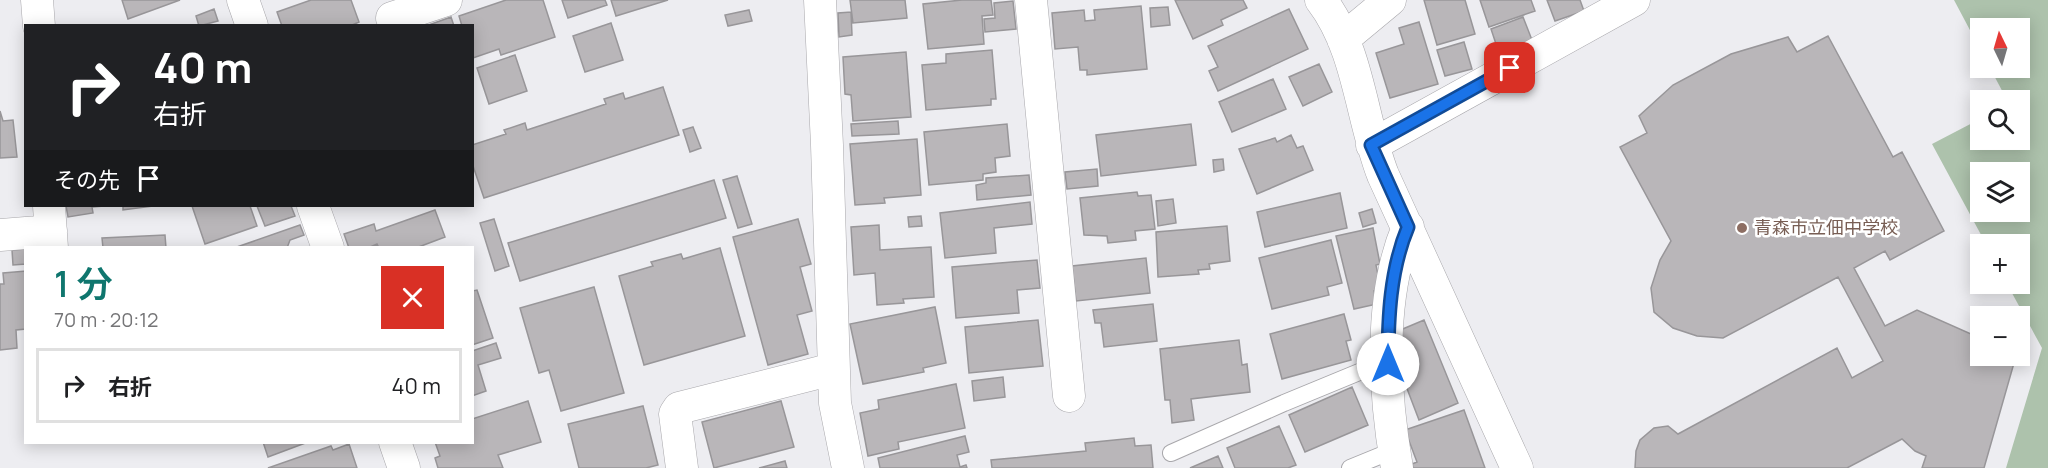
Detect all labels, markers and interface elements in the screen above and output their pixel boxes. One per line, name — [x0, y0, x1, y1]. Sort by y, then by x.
north arrow — [1970, 18, 2030, 78]
map controls — [1970, 18, 2030, 366]
text: 40 m — [153, 38, 252, 96]
pin — [1484, 42, 1535, 93]
icon: right — [54, 48, 132, 126]
icon: arrive — [1493, 51, 1526, 84]
button: search — [1970, 90, 2030, 150]
text: 右折 — [153, 95, 207, 132]
icon: arrive — [132, 162, 165, 195]
button: layers — [1970, 162, 2030, 222]
text: その先 — [54, 165, 120, 195]
place label: 青森市立佃中学校 — [1754, 215, 1898, 239]
marker: 青森市立佃中学校 — [1735, 221, 1749, 235]
button: + — [1970, 234, 2030, 294]
text: 1 分 — [54, 259, 112, 308]
button: close — [381, 266, 444, 329]
text: 70 m · 20:12 — [54, 306, 159, 333]
button: − — [1970, 306, 2030, 366]
position arrow — [1356, 332, 1420, 396]
icon: right — [57, 369, 90, 402]
text: 40 m — [392, 371, 441, 401]
text: 右折 — [108, 372, 152, 402]

